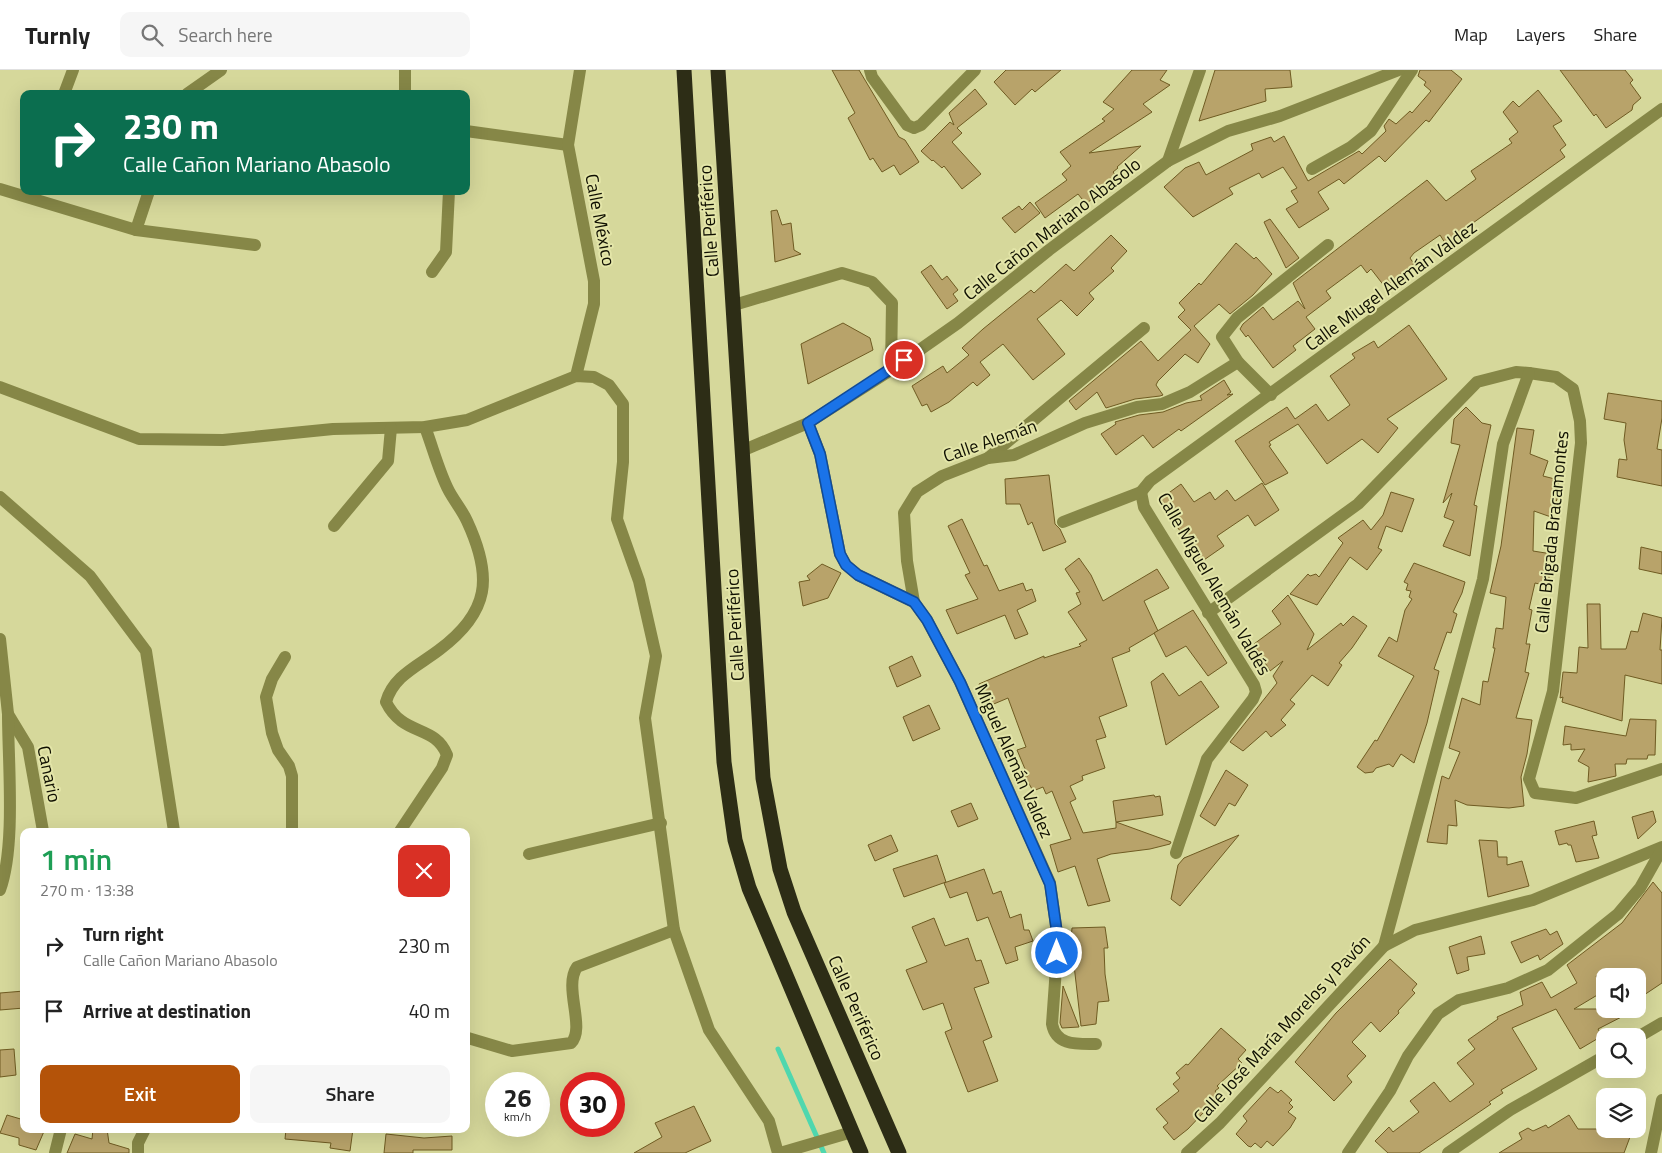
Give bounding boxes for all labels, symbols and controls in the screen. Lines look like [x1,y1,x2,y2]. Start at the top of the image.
search box [120,12,470,57]
text: Turnly [25,17,90,53]
text: Search here [178,20,273,49]
icon: search [138,21,166,49]
text: Map [1454,21,1488,48]
text: Layers [1516,21,1565,48]
text: Share [1593,21,1637,48]
text: 230 m [123,99,219,153]
icon: right [40,110,105,175]
text: Calle Cañon Mariano Abasolo [123,147,391,181]
street label: Calle Cañon Mariano Abasolo [957,151,1146,307]
street label: Calle Periférico [691,164,726,278]
street label: Calle México [578,171,623,268]
street label: Calle Miugel Alemán Valdez [1299,214,1482,357]
pin [883,339,925,381]
icon: arrive [890,346,918,374]
street label: Calle Alemán [939,412,1041,469]
street label: Calle Brigada Bracamontes [1527,429,1576,634]
street label: Calle Miguel Alemán Valdés [1151,487,1278,680]
street label: Calle Periférico [718,568,751,682]
street label: Miguel Alemán Valdez [968,679,1061,842]
street label: Canario [30,743,69,805]
text: 1 min [40,836,112,882]
button: close [398,845,450,897]
text: 270 m · 13:38 [40,878,134,902]
text: Turn right [83,919,164,948]
position arrow [1030,926,1082,978]
street label: Calle José María Morelos y Pavón [1187,928,1376,1129]
text: 230 m [398,931,450,960]
icon: right [40,932,68,960]
text: Calle Cañon Mariano Abasolo [83,948,278,972]
street label: Calle Periférico [821,951,892,1065]
map controls [1596,968,1646,1138]
button: sound [1596,968,1646,1018]
text: Arrive at destination [83,996,251,1025]
text: 40 m [409,996,450,1025]
icon: arrive [40,997,68,1025]
button: search [1596,1028,1646,1078]
button: Exit [40,1065,240,1123]
button: Share [250,1065,450,1123]
speed limit sign: 30 [560,1072,625,1137]
text: 26 [503,1079,532,1117]
button: layers [1596,1088,1646,1138]
text: km/h [504,1107,531,1126]

